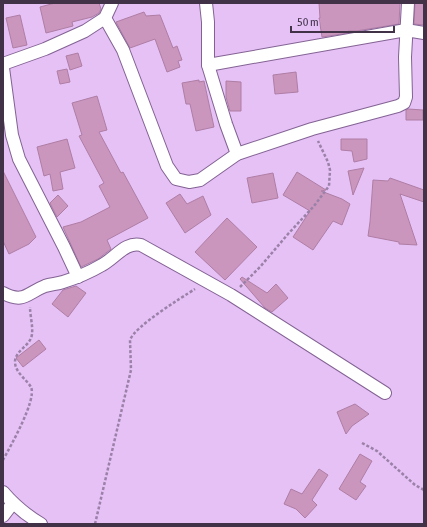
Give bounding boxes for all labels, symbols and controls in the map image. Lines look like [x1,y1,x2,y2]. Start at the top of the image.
scale bar [291,8,394,34]
text: 50 m [297,15,319,29]

